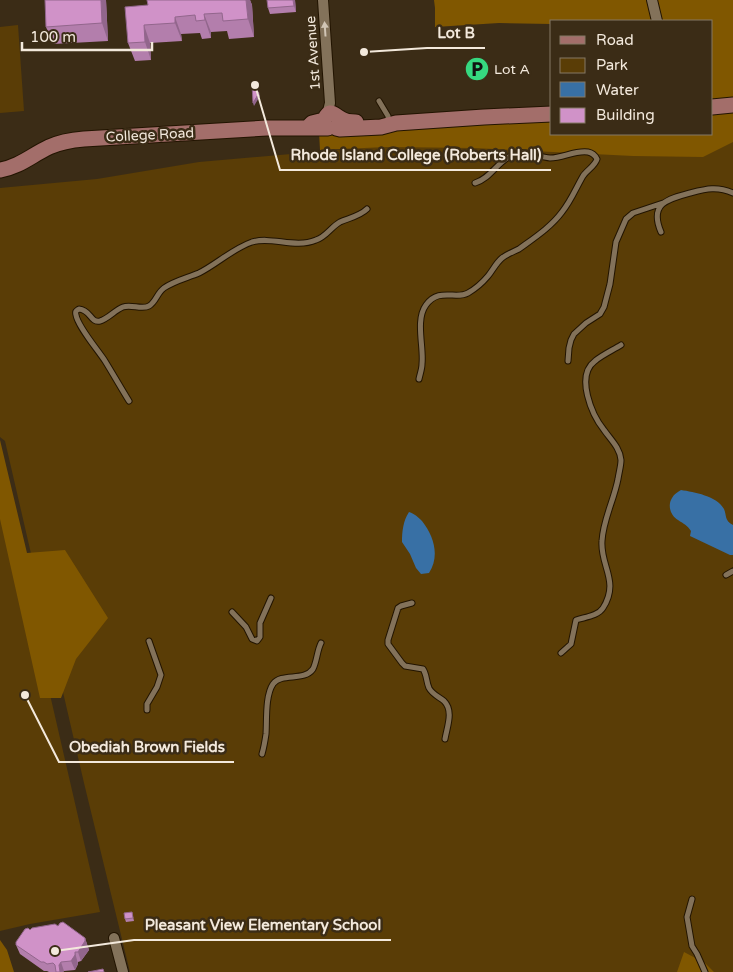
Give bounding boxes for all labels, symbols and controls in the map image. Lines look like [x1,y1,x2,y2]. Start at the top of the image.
street label: 1st Avenue [302,15,324,91]
callout: Lot B [427,18,485,48]
scale bar [22,20,152,52]
legend [550,20,713,135]
one-way arrow [321,21,329,37]
text: Lot B [437,24,475,42]
text: 100 m [30,28,76,46]
text: Road [596,31,634,49]
parking icon: Lot A [464,56,490,82]
text: Park [596,56,628,74]
place label: Lot A [494,61,530,78]
text: Water [596,81,639,99]
text: Building [596,106,655,124]
street label: College Road [105,124,195,146]
callout: Rhode Island College (Roberts Hall) [280,140,551,170]
text: Rhode Island College (Roberts Hall) [290,146,542,165]
callout: Obediah Brown Fields [59,732,234,762]
text: Obediah Brown Fields [69,738,225,756]
callout: Pleasant View Elementary School [134,910,391,940]
text: Pleasant View Elementary School [145,916,381,935]

